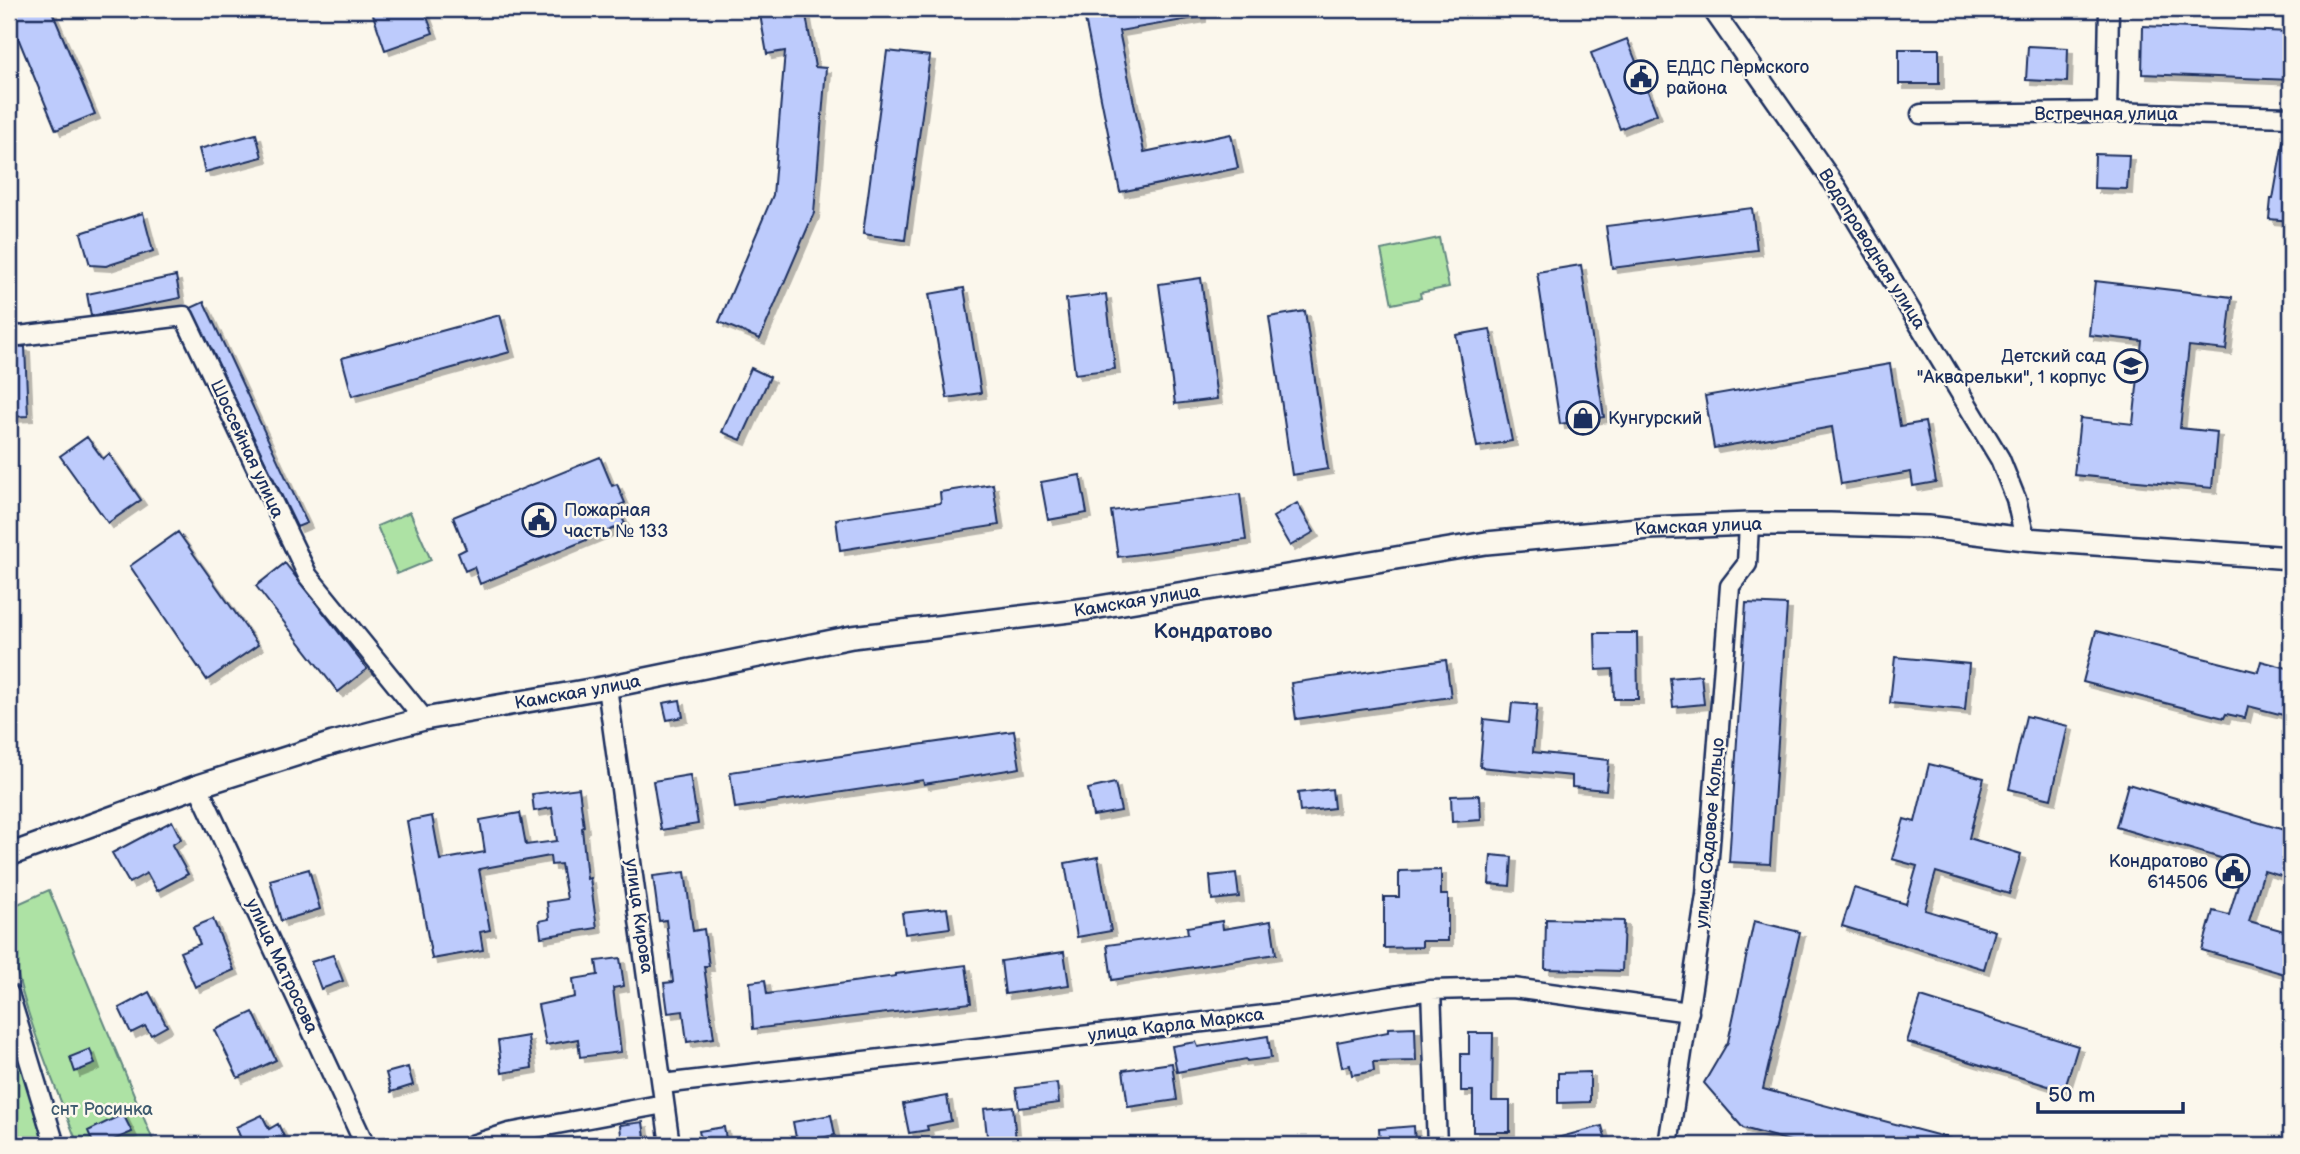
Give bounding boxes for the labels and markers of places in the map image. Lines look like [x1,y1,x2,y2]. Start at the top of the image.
place label: ЕДДС Пермского района [1666,57,1809,99]
public building icon: ЕДДС Пермского района [1622,58,1660,96]
place label: Детский сад "Акварельки", 1 корпус [1917,346,2106,388]
school or university icon: Детский сад "Акварельки", 1 корпус [2112,347,2150,385]
shop icon: Кунгурский [1564,399,1602,437]
place label: Кунгурский [1608,408,1702,429]
place label: Пожарная часть № 133 [564,500,668,542]
public building icon: Пожарная часть № 133 [520,501,558,539]
place label: Кондратово 614506 [2109,851,2208,893]
public building icon: Кондратово 614506 [2214,852,2252,890]

